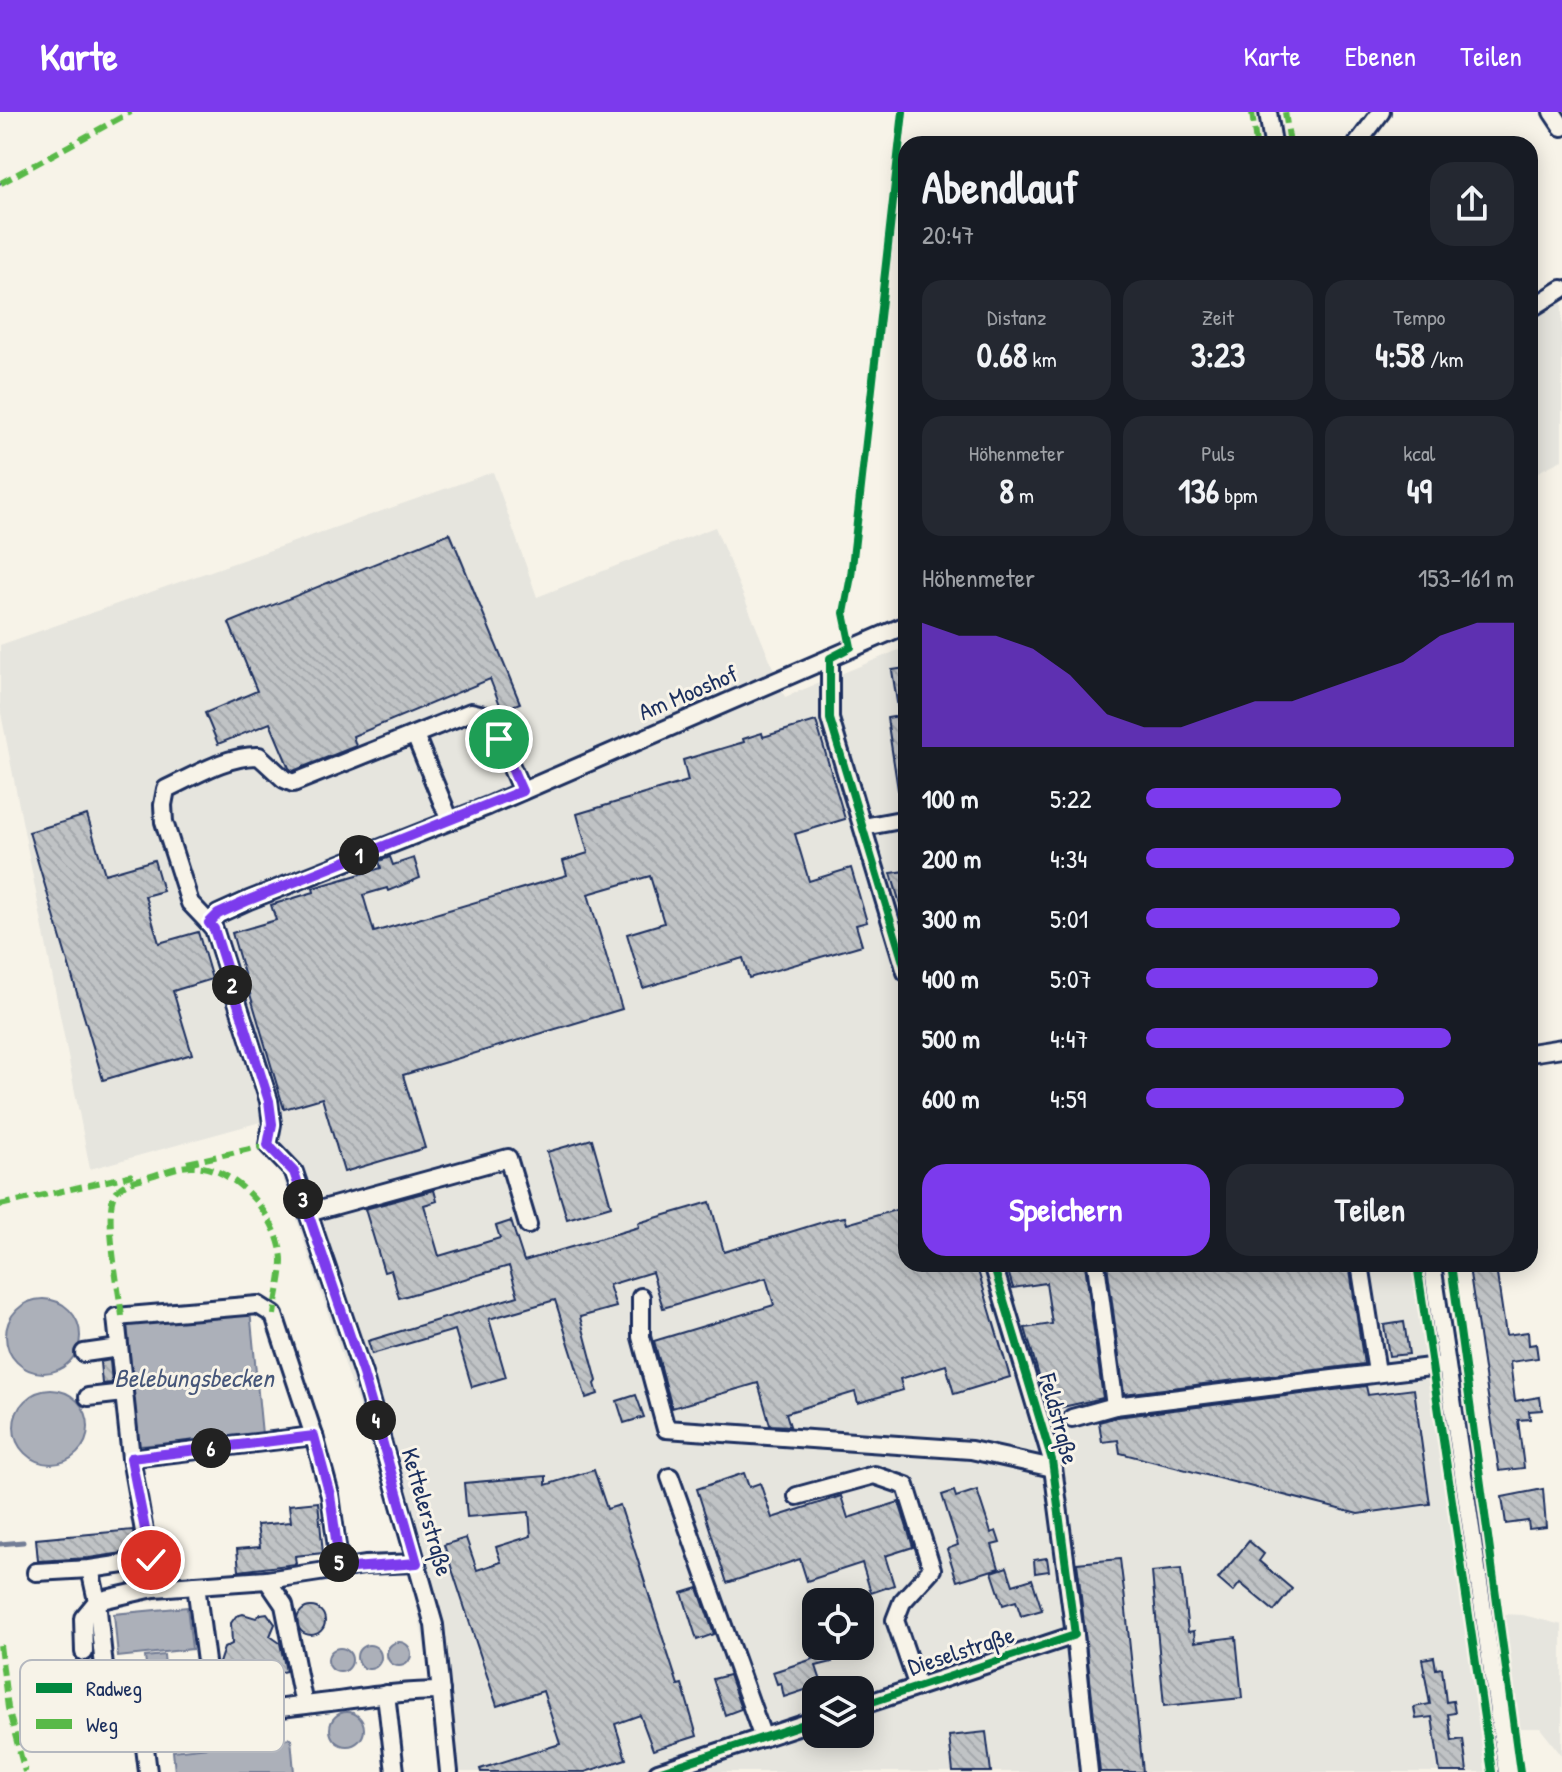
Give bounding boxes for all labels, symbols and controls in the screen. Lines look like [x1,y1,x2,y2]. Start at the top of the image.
text: Karte [40,30,118,82]
text: Karte [1244,37,1301,75]
text: Ebenen [1345,37,1416,75]
text: Teilen [1460,37,1522,75]
text: Abendlauf [922,157,1079,217]
button: share [1430,162,1514,246]
text: 20:47 [922,217,974,252]
text: Distanz [987,302,1046,332]
text: Zeit [1202,302,1234,332]
text: Tempo [1393,302,1445,332]
text: 0.68 [977,332,1027,378]
text: 3:23 [1191,332,1245,378]
text: 4:58 [1375,332,1425,378]
text: km [1027,344,1057,374]
text: /km [1425,344,1463,374]
text: Höhenmeter [969,438,1064,468]
text: Puls [1201,438,1235,468]
text: kcal [1403,438,1435,468]
text: 8 [999,468,1014,514]
text: 136 [1178,468,1219,514]
text: 49 [1407,468,1432,514]
text: m [1014,480,1034,510]
text: bpm [1219,480,1258,510]
text: Höhenmeter [922,560,1035,595]
text: 153–161 m [1418,560,1514,595]
street label: Am Mooshof [633,657,742,727]
pin [465,705,533,773]
icon: arrive [477,717,521,761]
text: 100 m [922,781,978,816]
text: 5:22 [1050,781,1091,816]
pin: 1 [339,835,379,875]
text: 1 [355,840,363,870]
text: 200 m [922,841,981,876]
text: 4:34 [1050,841,1087,876]
text: 300 m [922,901,981,936]
text: 5:01 [1050,901,1088,936]
text: 400 m [922,961,979,996]
text: 5:07 [1050,961,1092,996]
pin: 2 [212,965,252,1005]
text: 2 [227,970,237,1000]
text: 500 m [922,1021,980,1056]
text: 4:47 [1050,1021,1088,1056]
text: 600 m [922,1081,979,1116]
text: 4:59 [1050,1081,1086,1116]
button: Speichern [922,1164,1210,1256]
button: Teilen [1226,1164,1514,1256]
pin: 3 [283,1179,323,1219]
text: 3 [298,1184,308,1214]
water label: Belebungsbecken [114,1360,276,1396]
street label: Feldstraße [1032,1369,1088,1468]
pin: 4 [356,1400,396,1440]
text: 4 [372,1405,380,1435]
pin: 6 [191,1428,231,1468]
text: 6 [207,1433,215,1463]
street label: Kettelerstraße [394,1444,462,1580]
pin [117,1526,185,1594]
icon: check [129,1538,173,1582]
pin: 5 [319,1542,359,1582]
text: 5 [334,1547,344,1577]
map controls [802,1588,874,1748]
button: locate [802,1588,874,1660]
street label: Dieselstraße [903,1618,1018,1682]
legend [20,1660,284,1752]
text: Radweg [86,1673,142,1703]
button: layers [802,1676,874,1748]
text: Weg [86,1709,118,1739]

